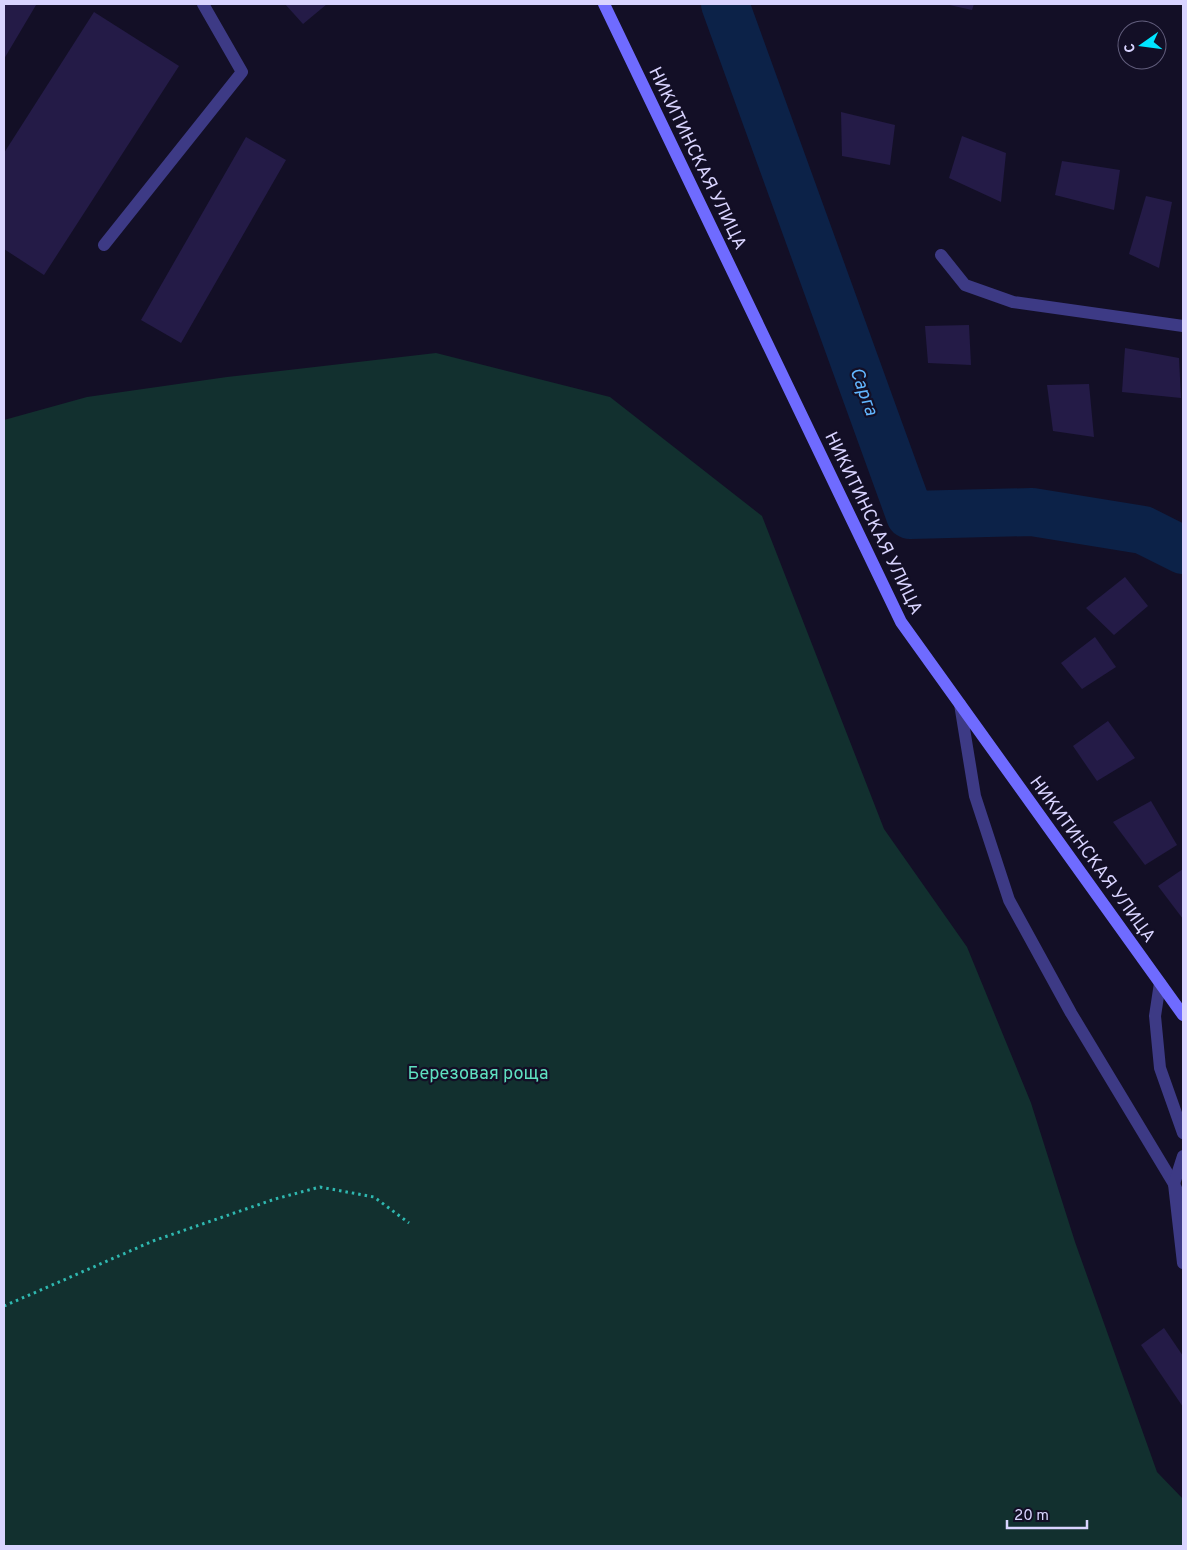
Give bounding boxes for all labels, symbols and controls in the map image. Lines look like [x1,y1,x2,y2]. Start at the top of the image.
north arrow [1117,20,1167,70]
text: С [1121,41,1140,54]
street label: НИКИТИНСКАЯ УЛИЦА [642,64,751,254]
water label: Сарга [843,364,883,419]
street label: НИКИТИНСКАЯ УЛИЦА [818,429,927,619]
street label: НИКИТИНСКАЯ УЛИЦА [1024,772,1160,948]
park label: Березовая роща [408,1063,548,1086]
scale bar [1007,1498,1087,1530]
text: 20 m [1014,1507,1049,1526]

